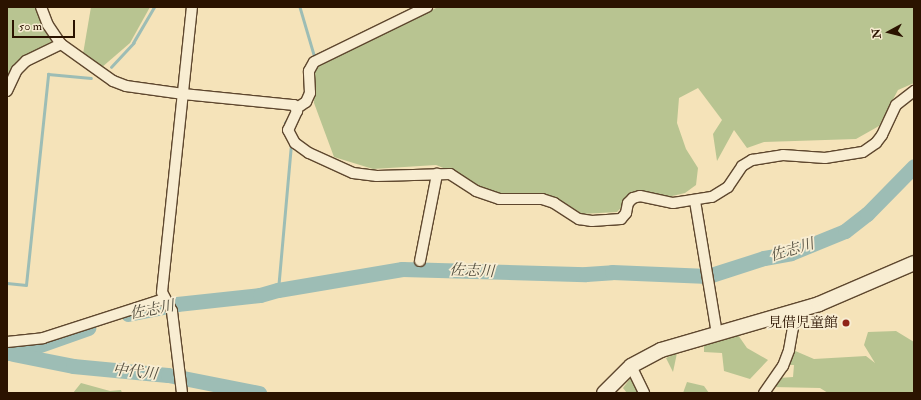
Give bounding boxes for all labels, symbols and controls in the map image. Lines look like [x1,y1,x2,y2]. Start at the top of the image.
scale bar [14,12,77,38]
north arrow [869,12,909,52]
text: 50 m [19,19,42,34]
text: N [870,28,884,39]
water label: 佐志川 [768,235,816,265]
water label: 佐志川 [449,261,495,281]
water label: 佐志川 [128,297,176,323]
place label: 見借児童館 [768,315,838,331]
marker: 見借児童館 [841,318,851,328]
water label: 中代川 [112,361,158,383]

